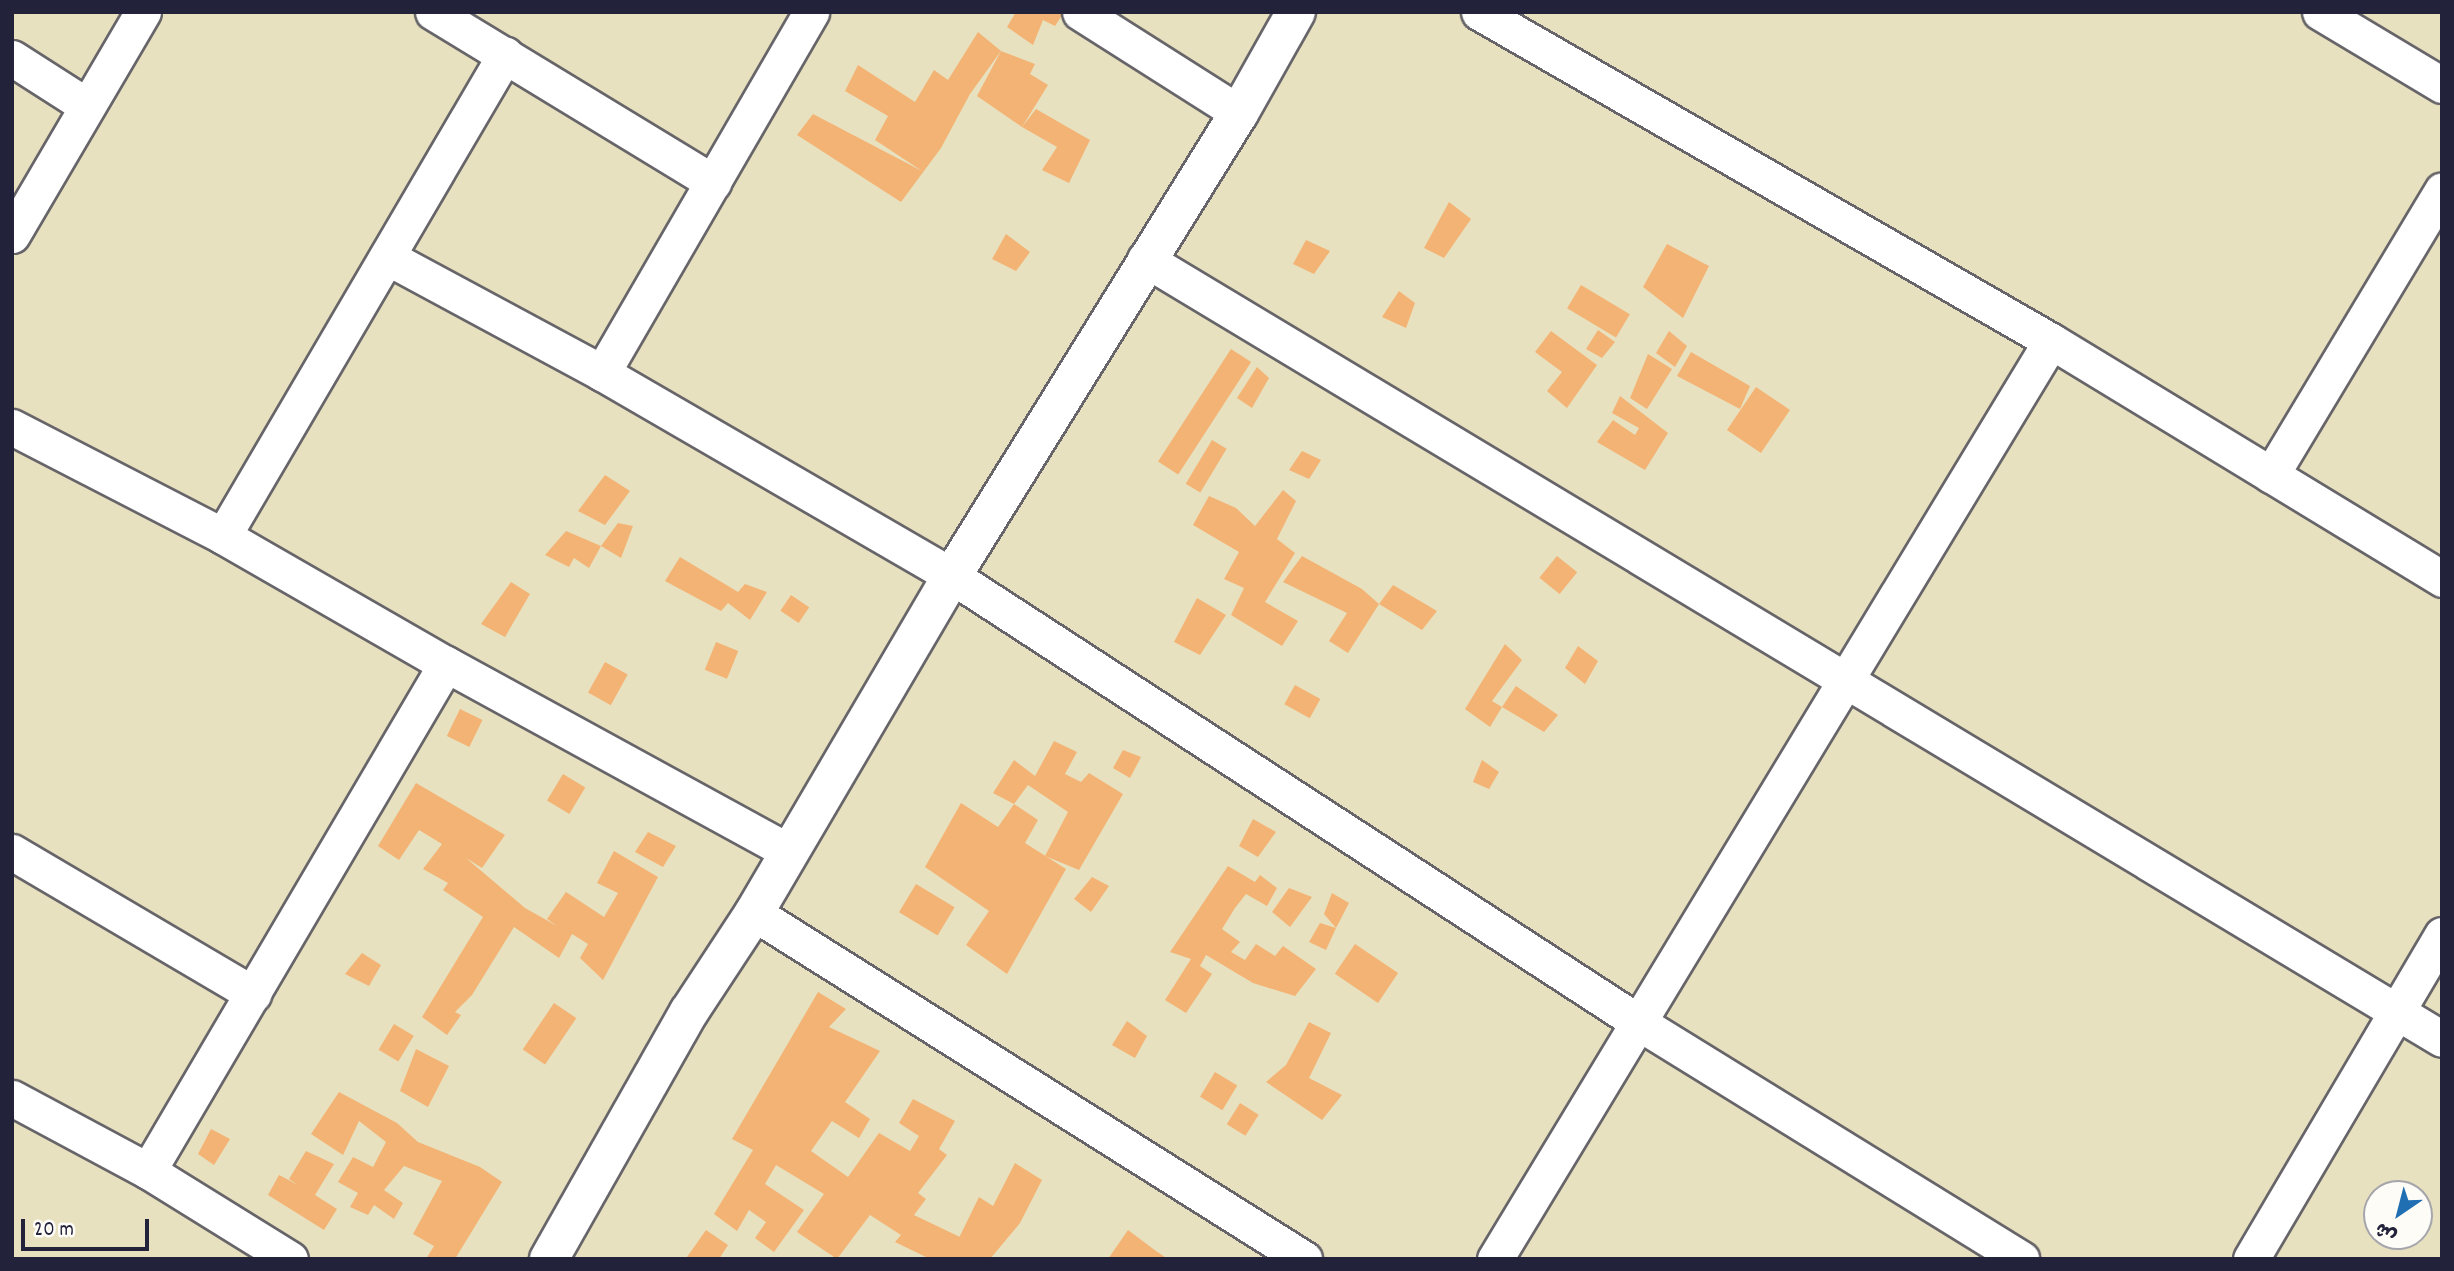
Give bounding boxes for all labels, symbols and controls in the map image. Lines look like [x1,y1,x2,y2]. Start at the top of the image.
north arrow [2363,1180,2433,1250]
scale bar [24,1204,152,1248]
text: ش [2371,1214,2403,1248]
text: 20 m [34,1216,74,1246]

